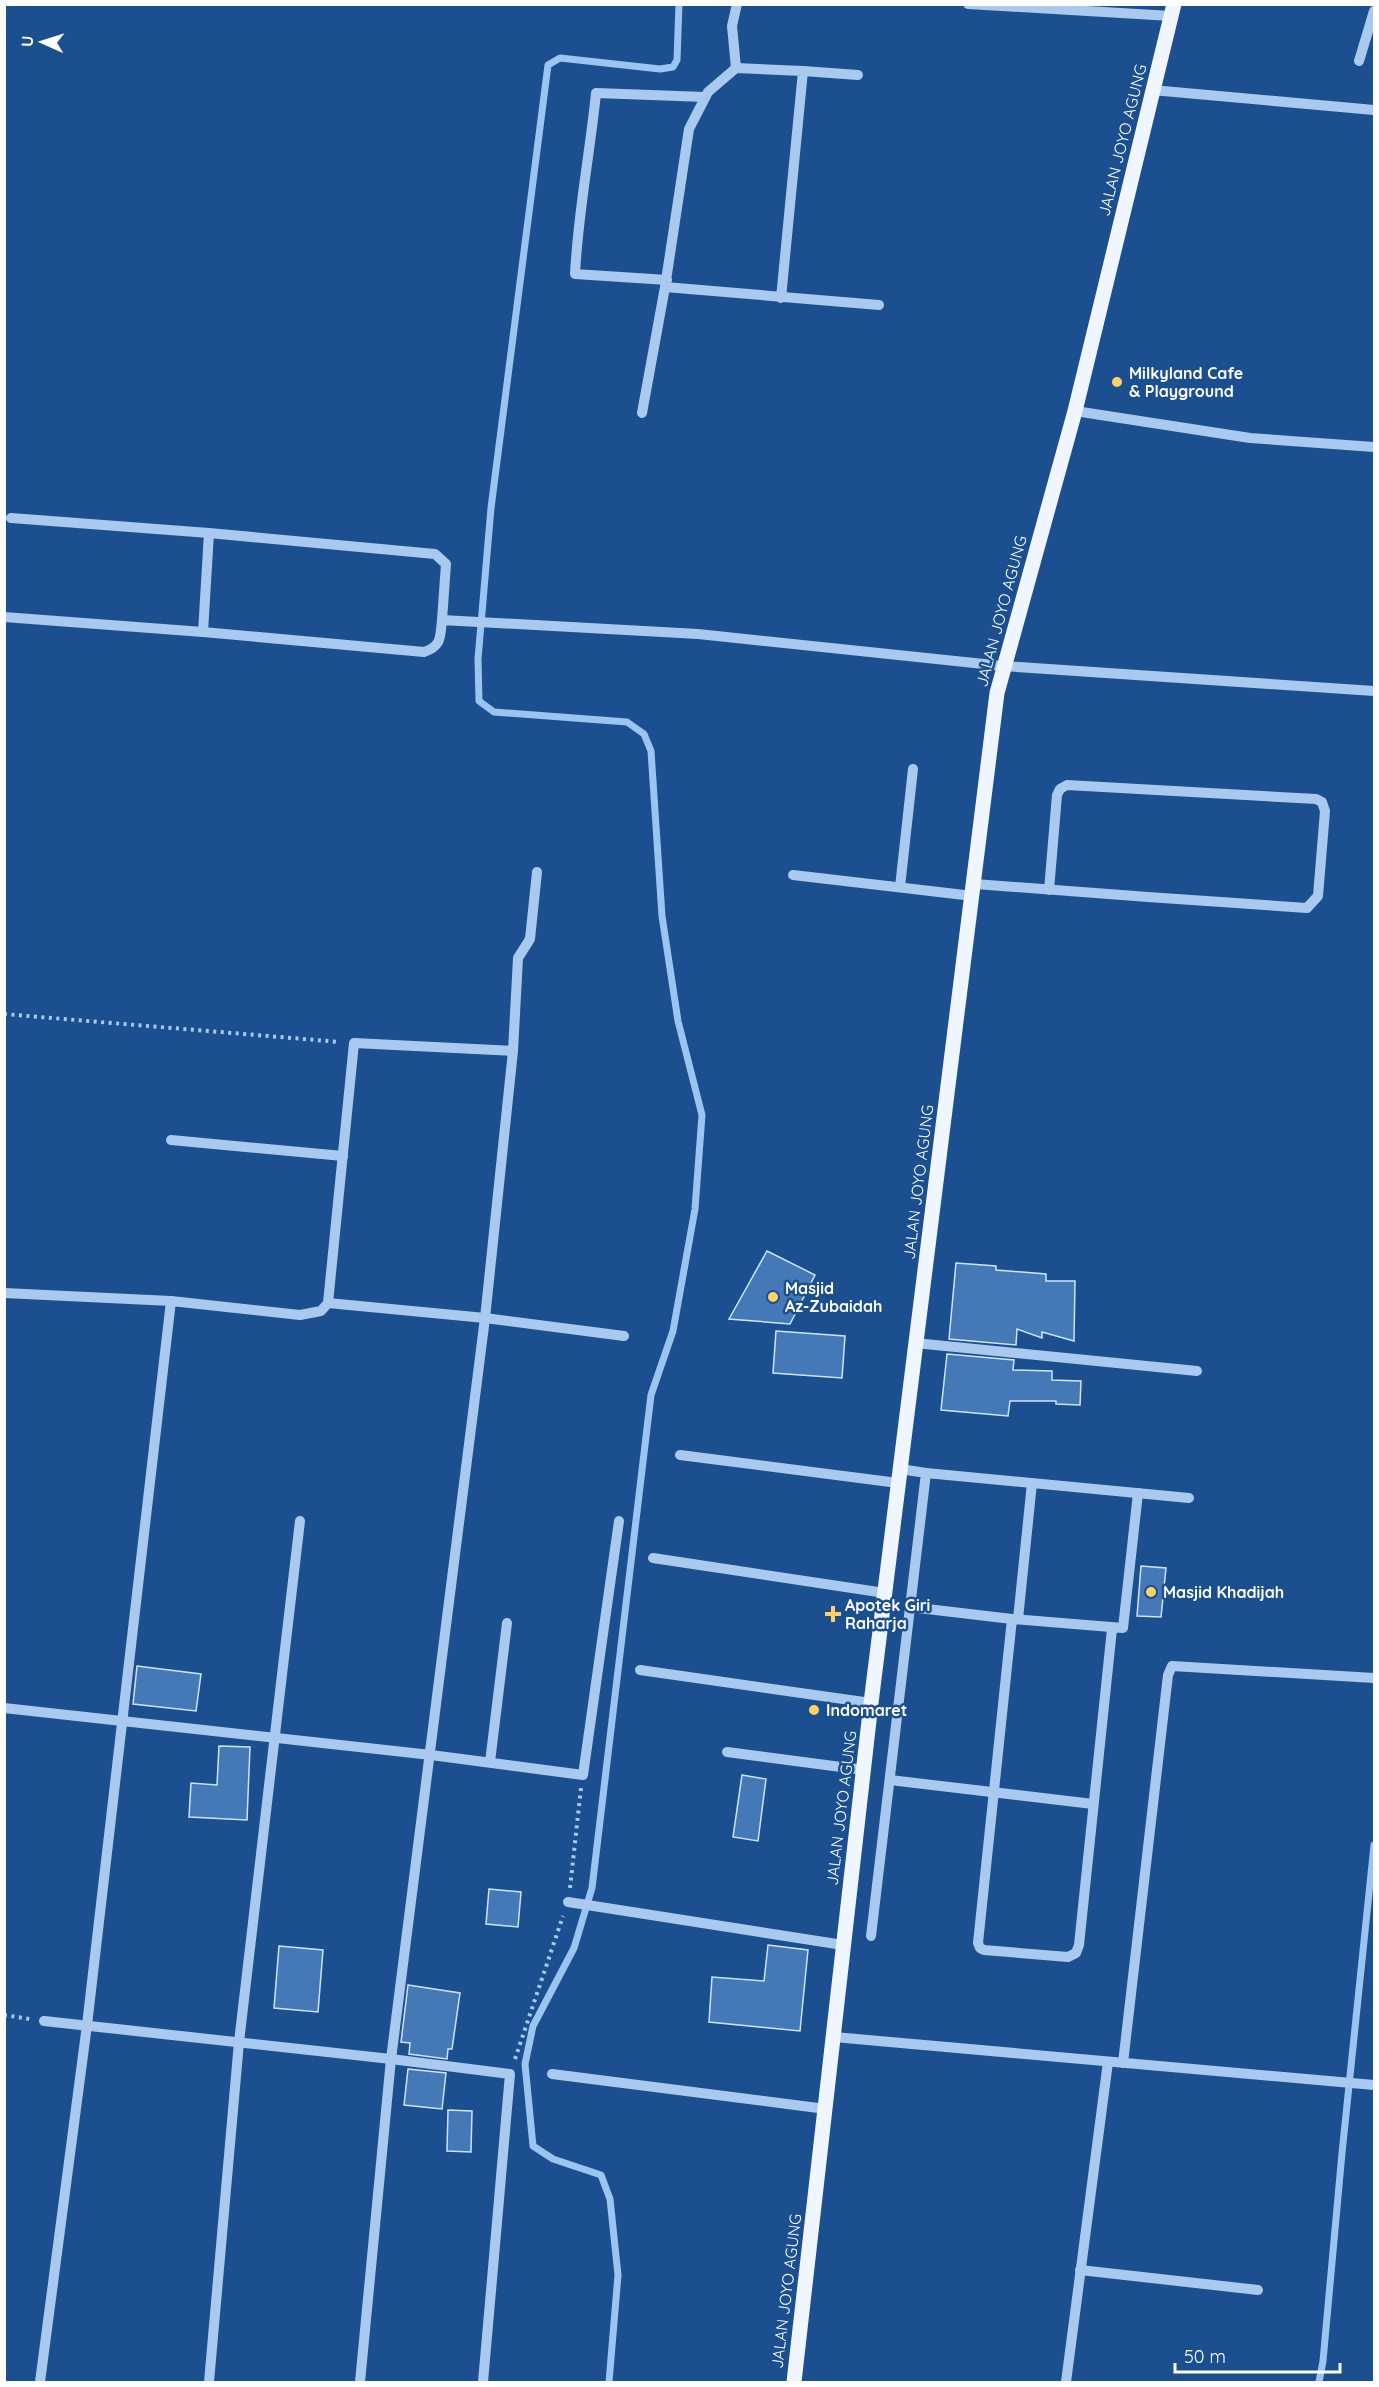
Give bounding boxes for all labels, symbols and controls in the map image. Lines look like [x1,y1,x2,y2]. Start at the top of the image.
north arrow [12,12,72,72]
text: U [17,35,37,47]
street label: JALAN JOYO AGUNG [1093,62,1151,218]
place label: Milkyland Cafe & Playground [1129,363,1243,401]
marker: Milkyland Cafe & Playground [1110,375,1124,389]
street label: JALAN JOYO AGUNG [971,533,1031,689]
street label: JALAN JOYO AGUNG [899,1103,937,1261]
place label: Masjid Az-Zubaidah [785,1278,882,1316]
marker: Masjid Az-Zubaidah [766,1290,780,1304]
place label: Masjid Khadijah [1163,1582,1284,1602]
marker: Masjid Khadijah [1144,1585,1158,1599]
place label: Apotek Giri Raharja [845,1595,930,1633]
marker: Apotek Giri Raharja [826,1607,840,1621]
place label: Indomaret [826,1700,907,1720]
marker: Indomaret [807,1703,821,1717]
street label: JALAN JOYO AGUNG [822,1729,860,1887]
street label: JALAN JOYO AGUNG [767,2212,805,2370]
scale bar [1175,2336,1340,2374]
text: 50 m [1184,2345,1226,2368]

